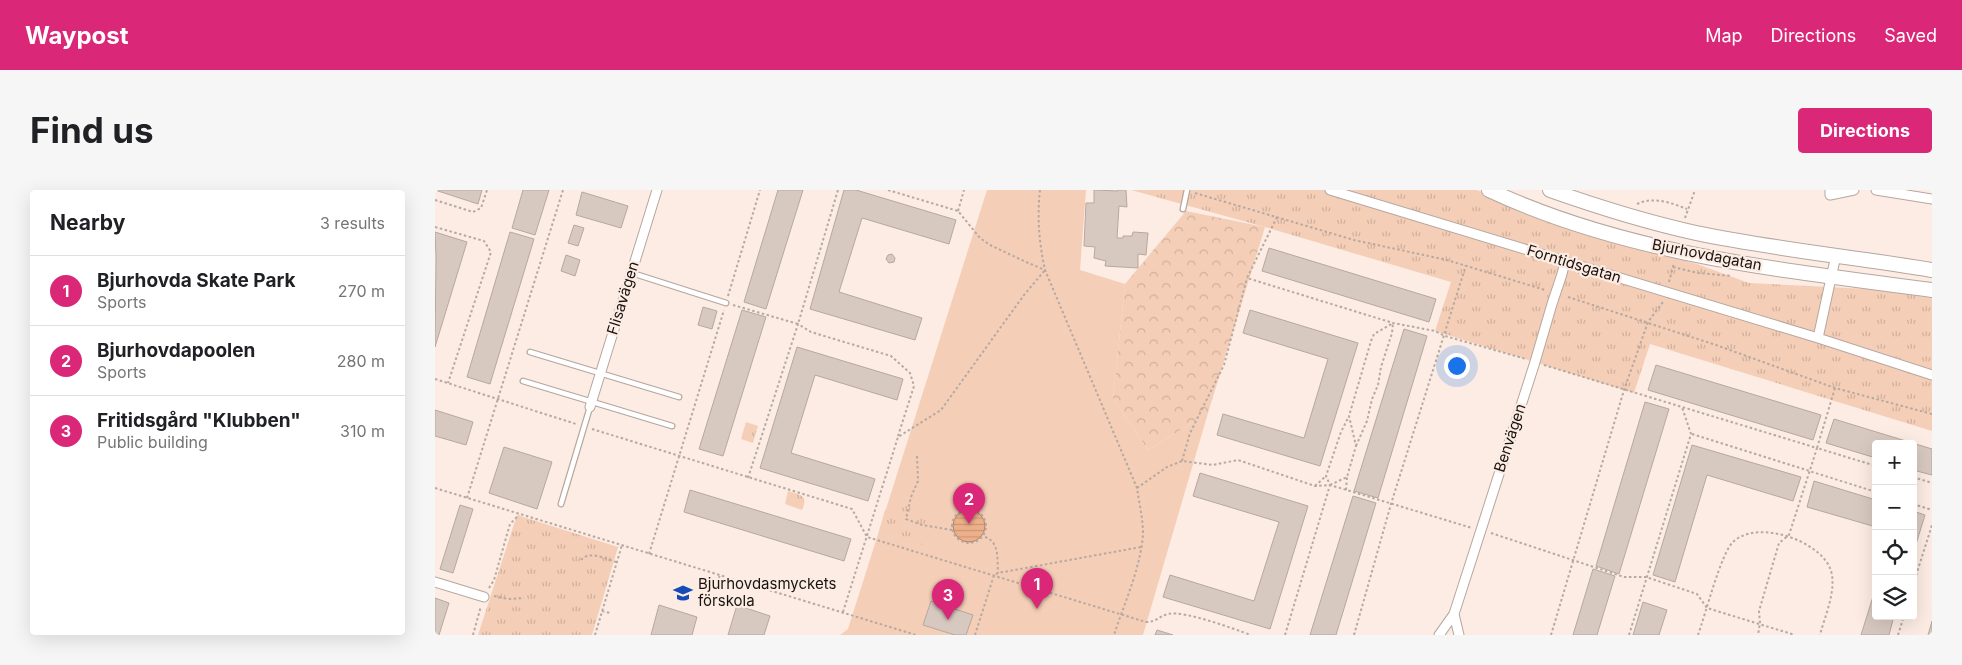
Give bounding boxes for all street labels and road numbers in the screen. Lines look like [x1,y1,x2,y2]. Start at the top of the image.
street label: Bjurhovdagatan [1651,235,1764,274]
street label: Forntidsgatan [1525,240,1624,287]
street label: Flisavägen [602,259,643,337]
street label: Benvägen [1490,401,1529,474]

